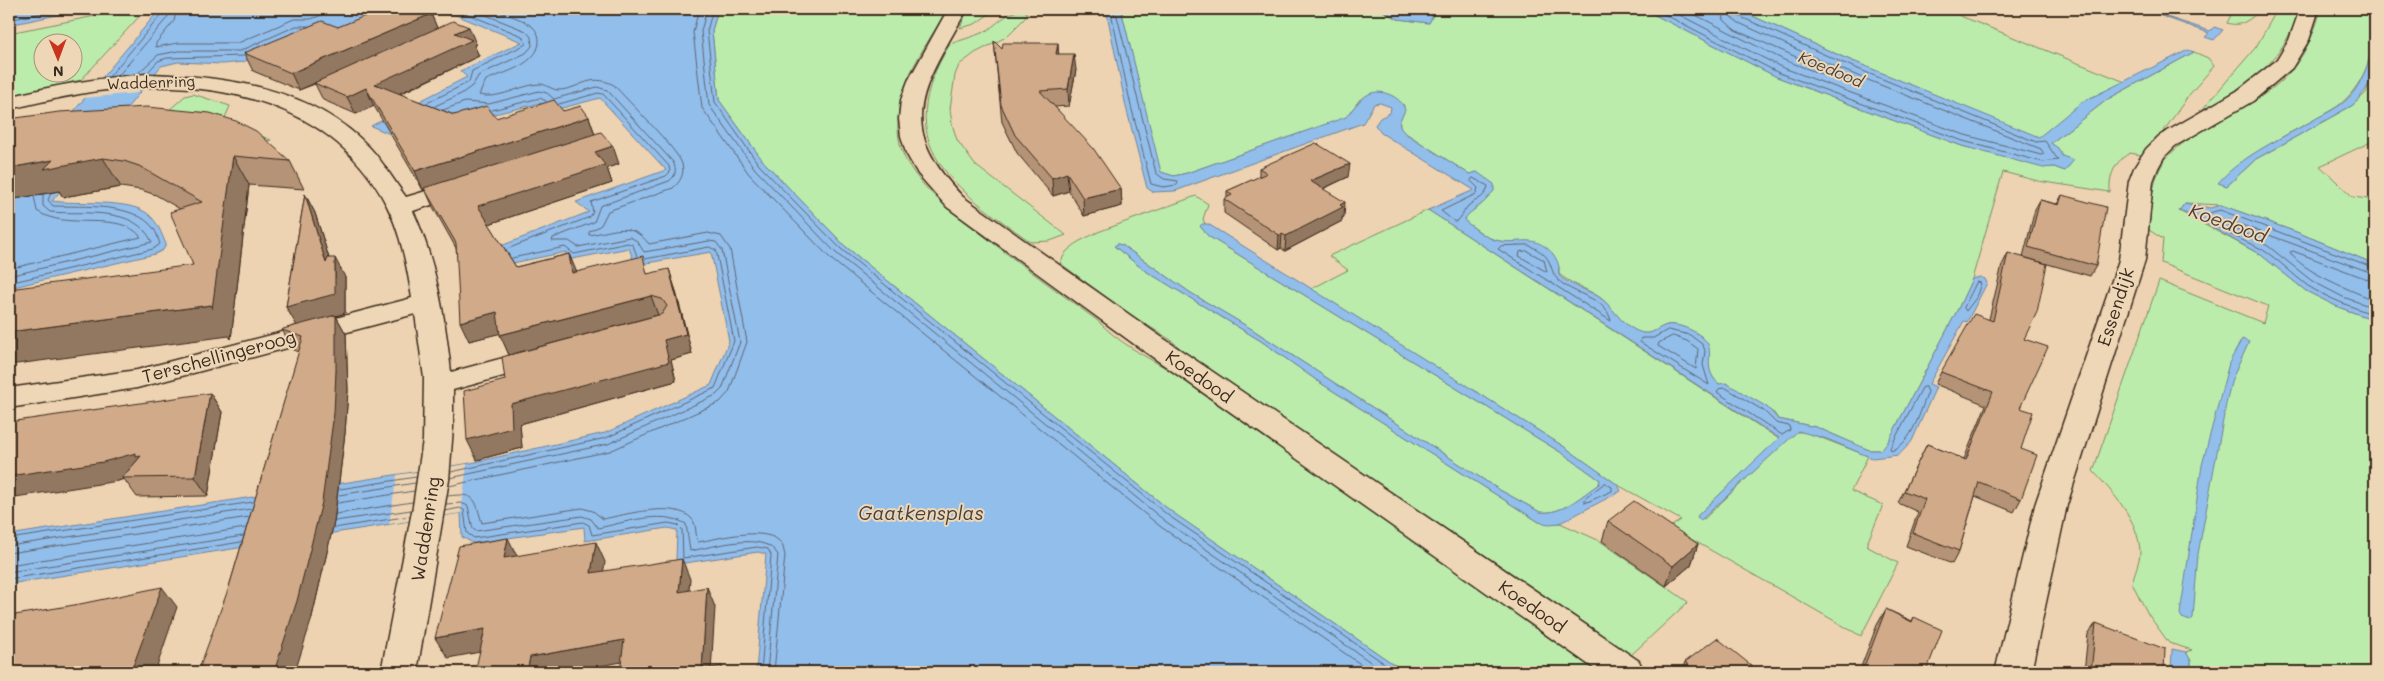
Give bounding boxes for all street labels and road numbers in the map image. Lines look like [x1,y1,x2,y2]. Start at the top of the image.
street label: Waddenring [107,70,196,94]
street label: Essendijk [2091,264,2139,349]
street label: Terschellingeroog [139,324,298,388]
street label: Koedood [1161,344,1238,408]
street label: Waddenring [405,475,445,583]
street label: Koedood [1494,574,1571,638]

